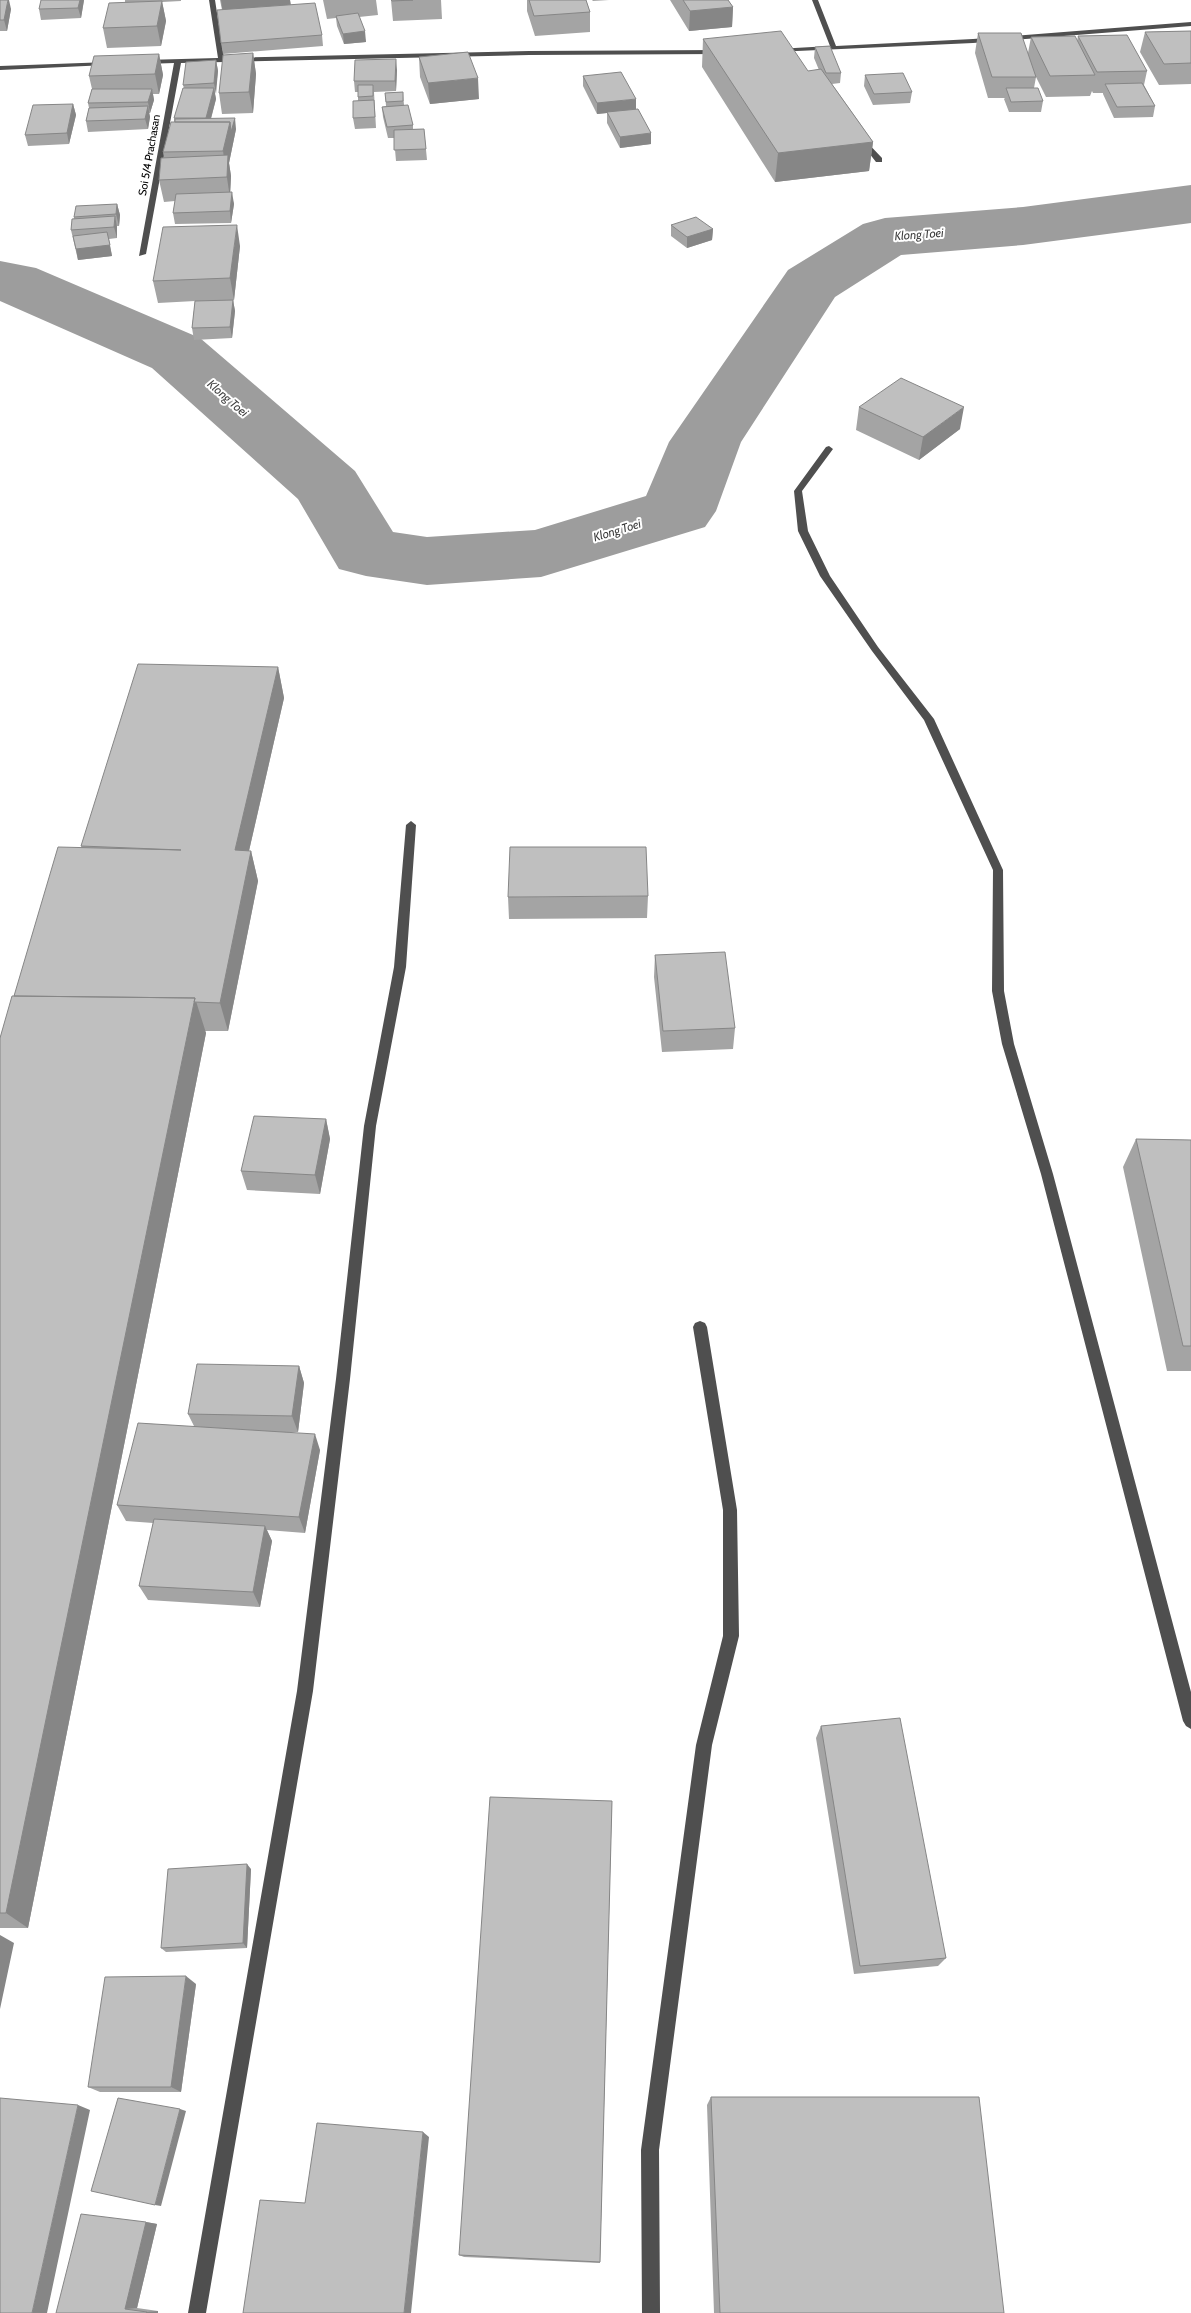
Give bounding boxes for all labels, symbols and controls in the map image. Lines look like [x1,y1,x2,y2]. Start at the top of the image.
street label: Soi 5/4 Prachasan [135,113,163,197]
water label: Klong Toei [894,225,944,243]
water label: Klong Toei [205,376,252,420]
water label: Klong Toei [591,516,643,544]

